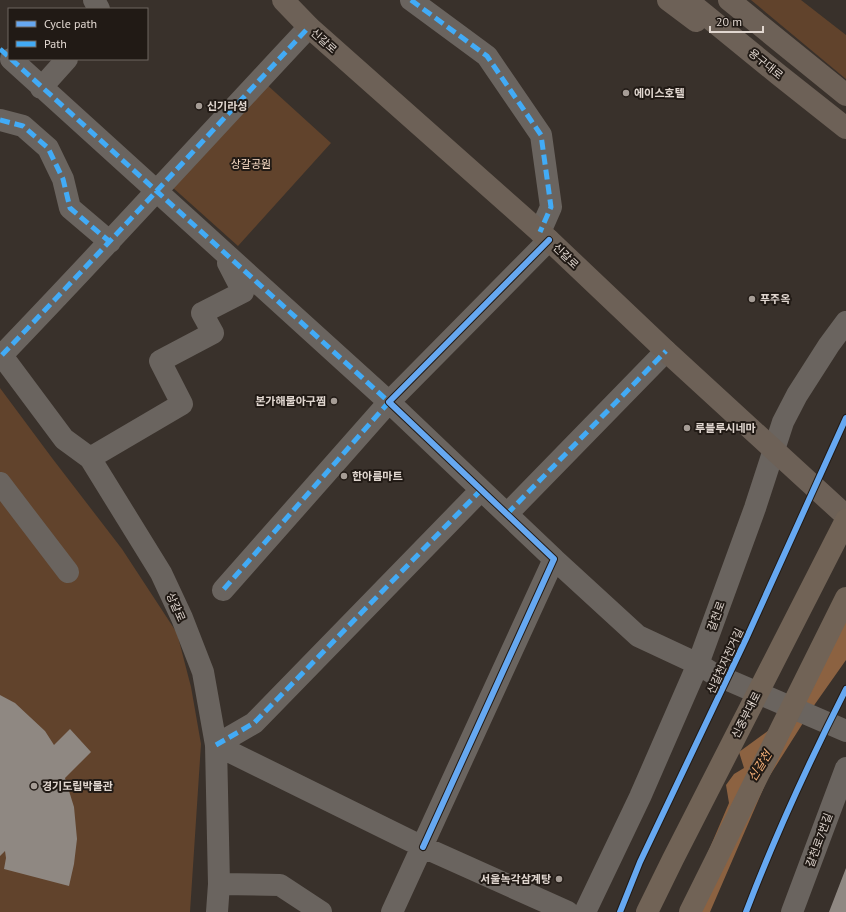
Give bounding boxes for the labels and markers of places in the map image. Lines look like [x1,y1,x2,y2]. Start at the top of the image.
place label: 에이스호텔 [634,86,685,100]
marker: 에이스호텔 [621,88,631,98]
place label: 신기라성 [207,99,247,113]
marker: 신기라성 [194,101,204,111]
place label: 푸주옥 [760,292,790,306]
marker: 푸주옥 [747,294,757,304]
place label: 본가해물아구찜 [255,394,326,408]
marker: 본가해물아구찜 [329,396,339,406]
place label: 루블루시네마 [695,421,756,435]
marker: 루블루시네마 [682,423,692,433]
place label: 한아름마트 [352,469,403,483]
marker: 한아름마트 [339,471,349,481]
place label: 경기도립박물관 [42,779,113,793]
marker: 경기도립박물관 [29,781,39,791]
place label: 서울녹각삼계탕 [480,872,551,886]
marker: 서울녹각삼계탕 [554,874,564,884]

